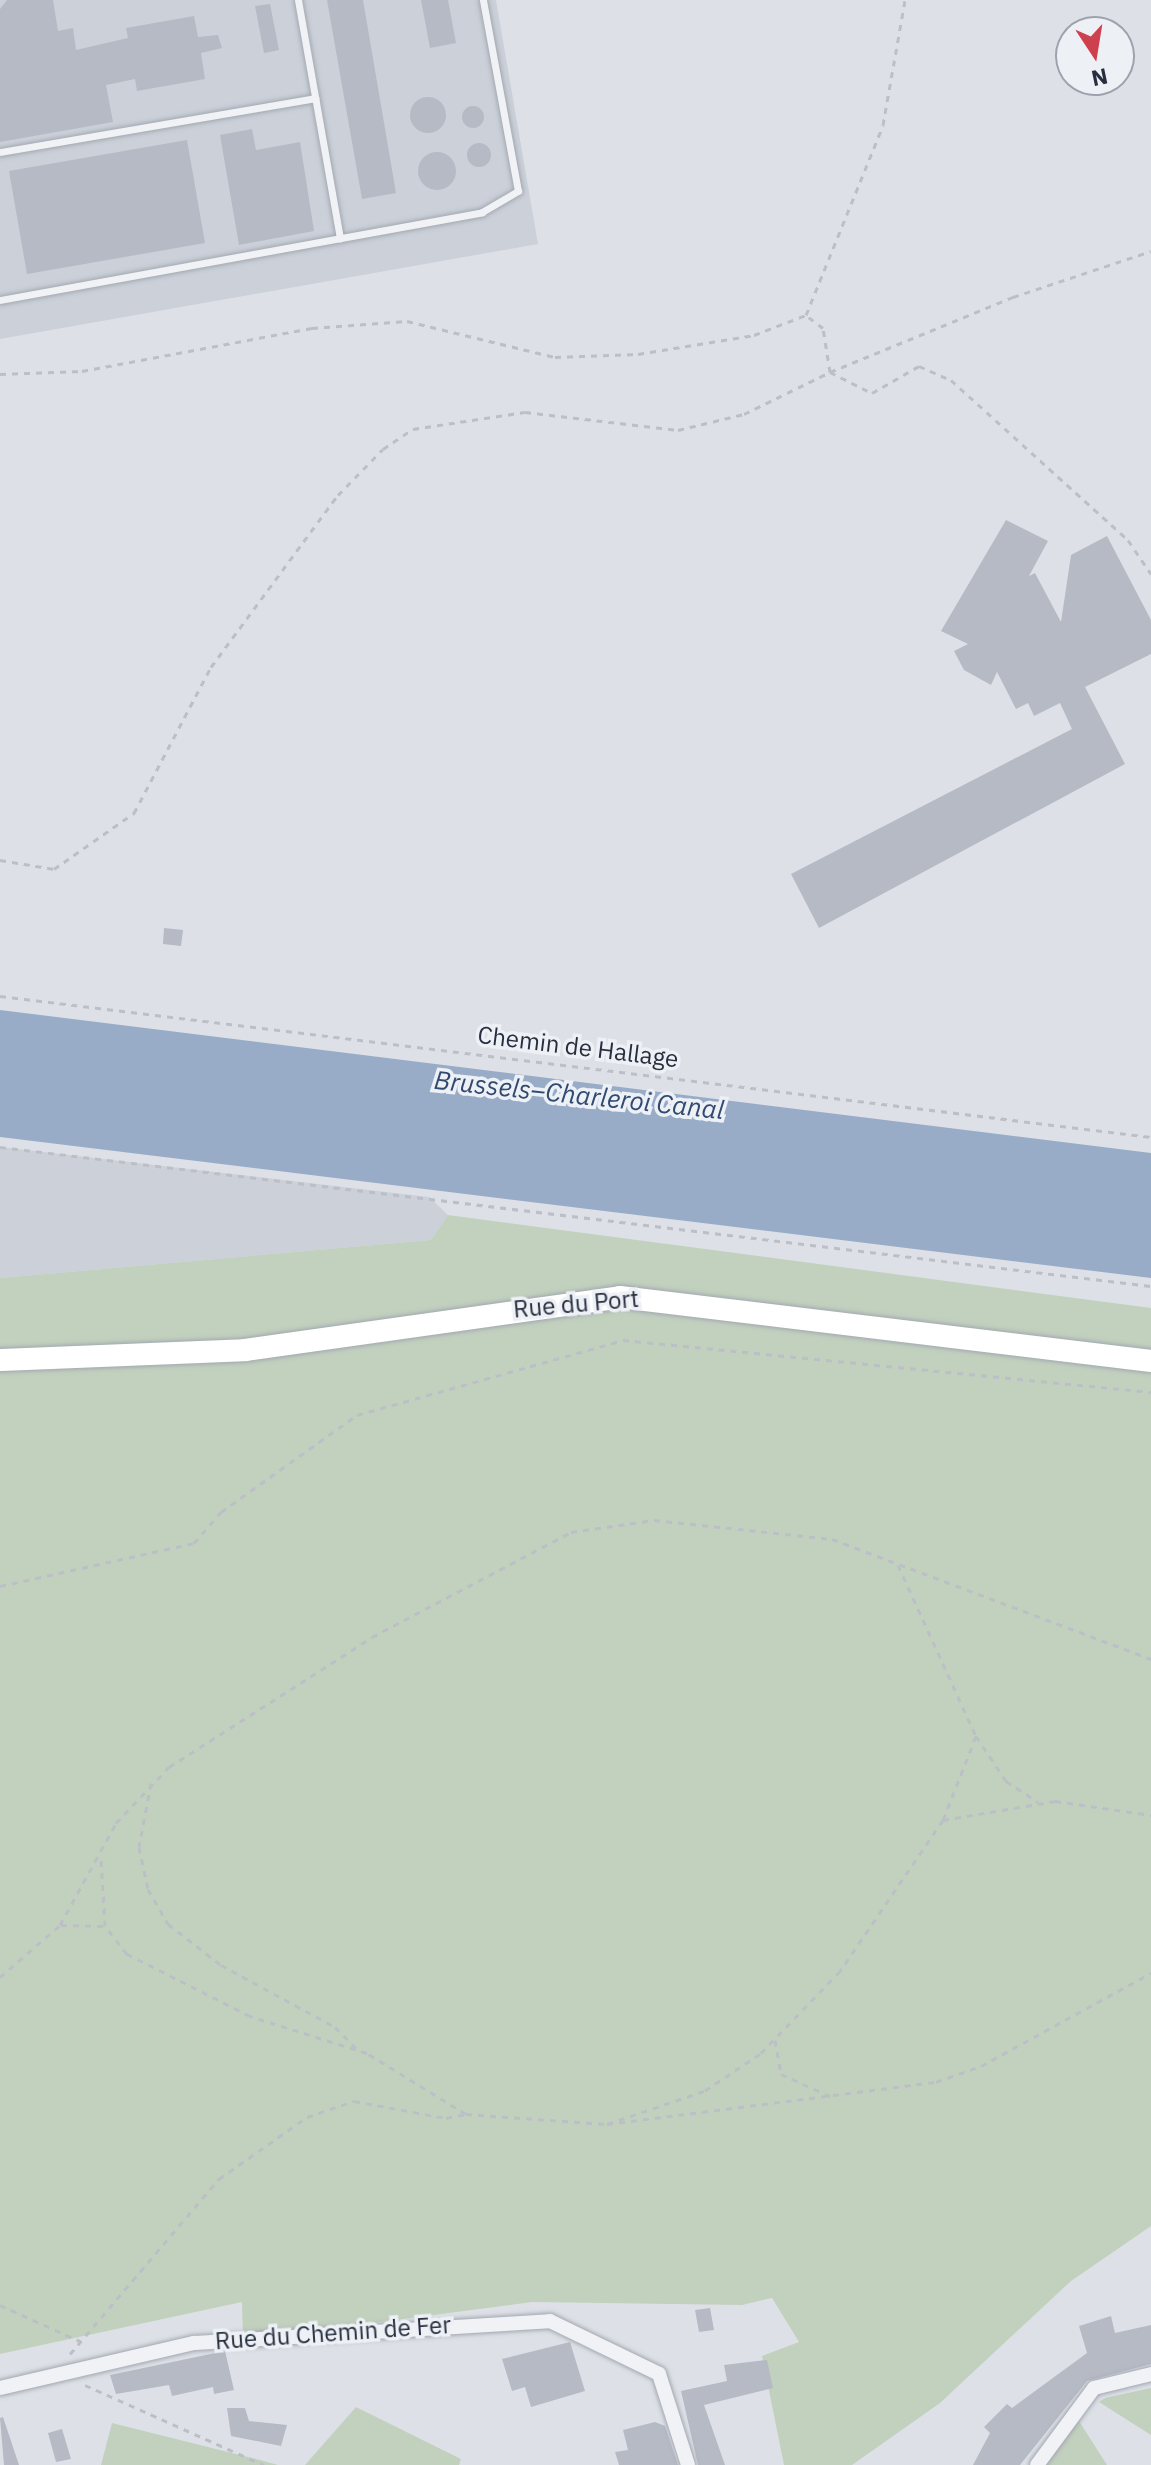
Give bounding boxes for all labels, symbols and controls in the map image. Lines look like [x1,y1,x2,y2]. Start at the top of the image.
north arrow [1055,16,1135,96]
text: N [1089,62,1110,94]
street label: Chemin de Hallage [476,1020,680,1074]
water label: Brussels–Charleroi Canal [433,1064,725,1126]
street label: Rue du Port [512,1284,640,1324]
street label: Rue du Chemin de Fer [214,2310,452,2356]

